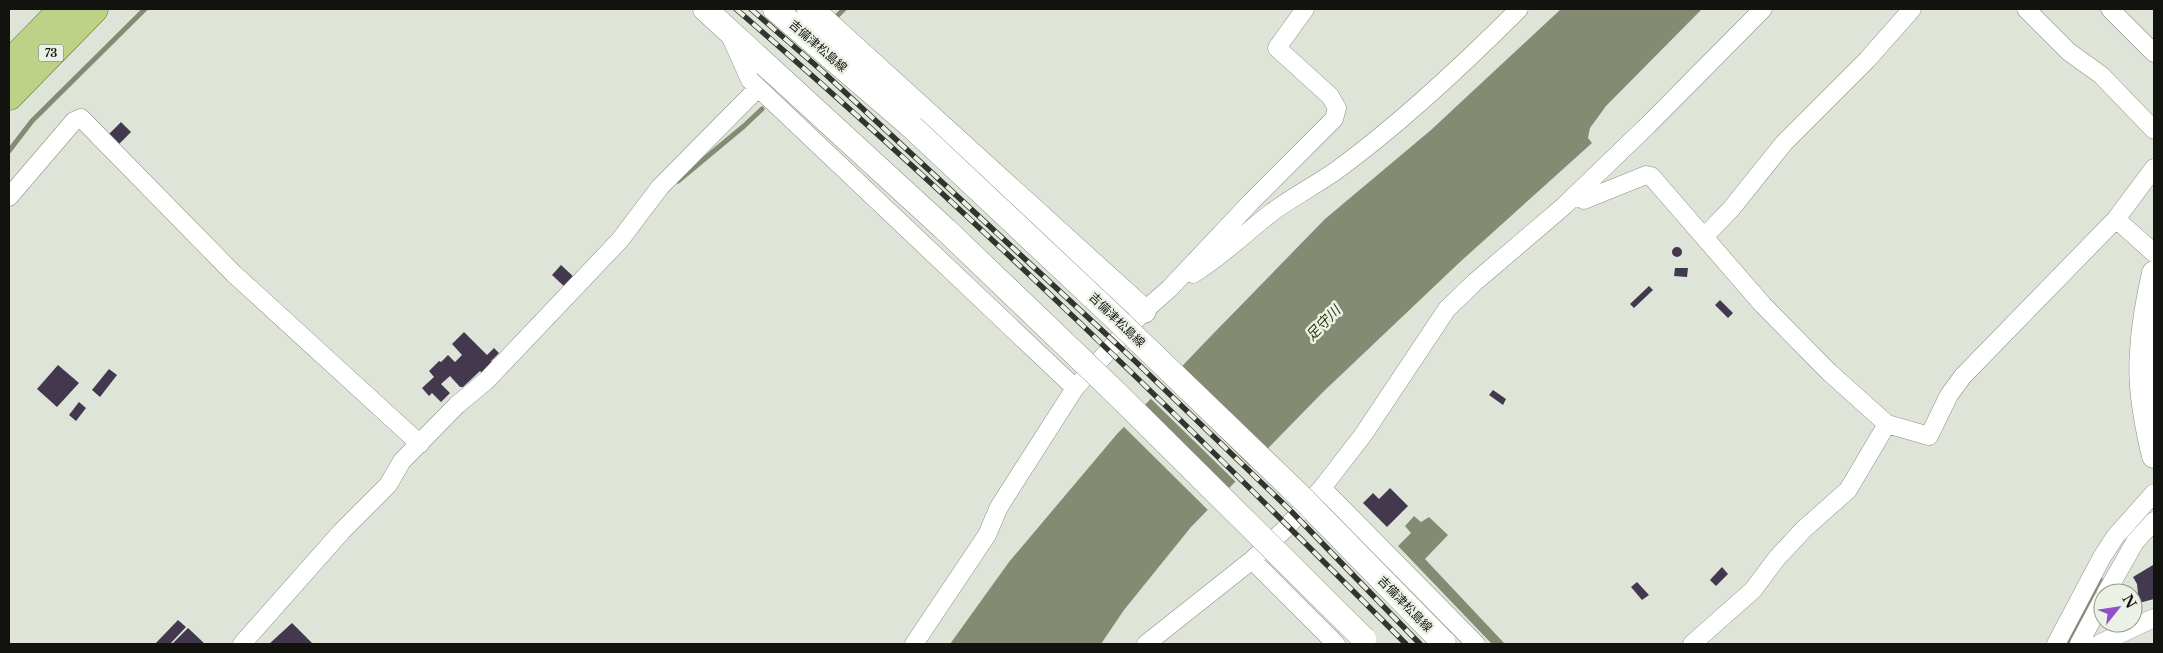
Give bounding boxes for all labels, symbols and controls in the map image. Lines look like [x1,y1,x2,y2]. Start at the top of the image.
street label: 吉備津松島線 [786,16,850,75]
road number: 73 [38,44,64,62]
street label: 吉備津松島線 [1086,289,1148,350]
water label: 足守川 [1302,300,1345,344]
street label: 吉備津松島線 [1375,573,1436,635]
north arrow [2093,583,2143,633]
text: N [2118,591,2140,612]

